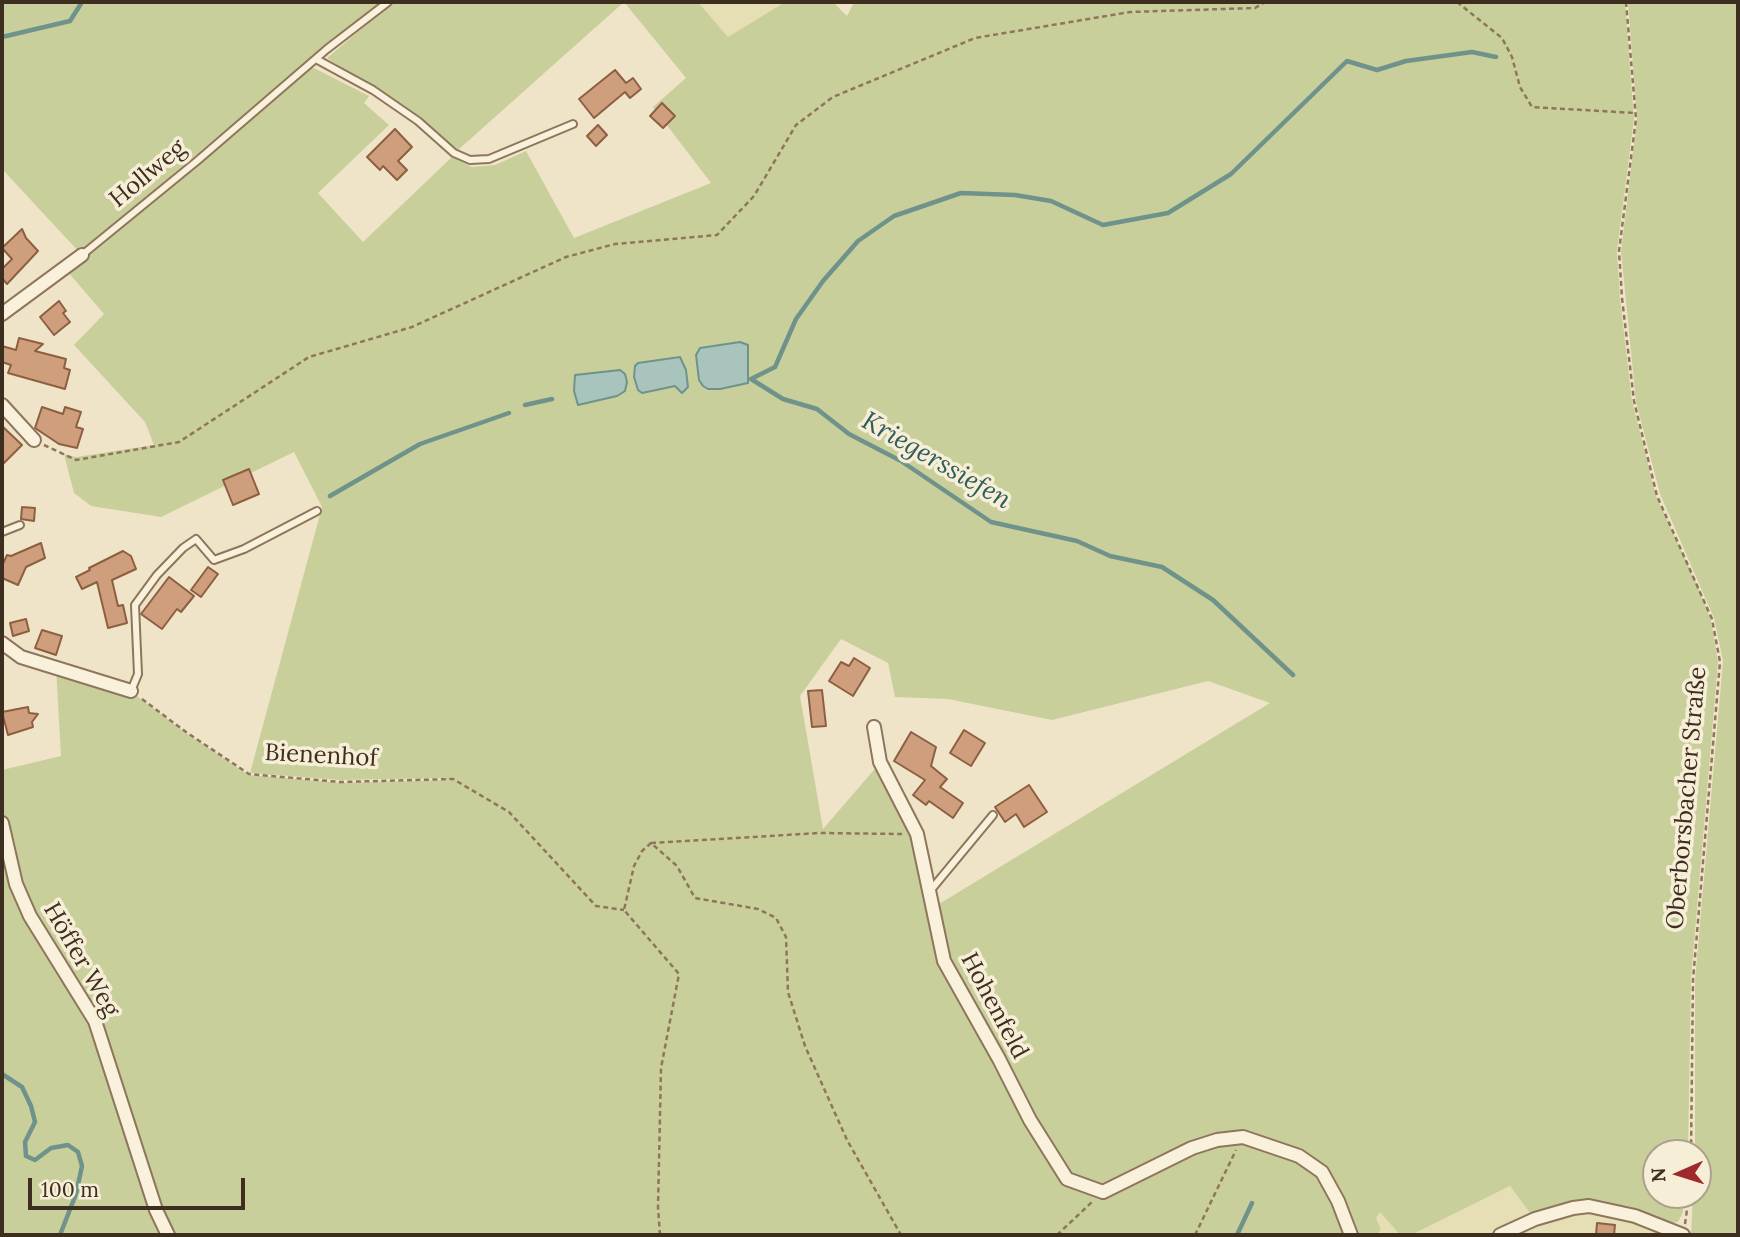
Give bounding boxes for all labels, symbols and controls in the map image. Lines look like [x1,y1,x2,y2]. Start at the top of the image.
street label: Hollweg [104,134,192,214]
water label: Kriegerssiefen [856,406,1016,516]
street label: Oberborsbacher Straße [1661,665,1713,931]
street label: Bienenhof [264,739,378,773]
street label: Höffer Weg [37,898,125,1022]
street label: Hohenfeld [954,948,1034,1064]
north arrow [1642,1139,1712,1209]
scale bar [32,1164,248,1208]
text: N [1646,1167,1670,1183]
text: 100 m [41,1176,99,1203]

